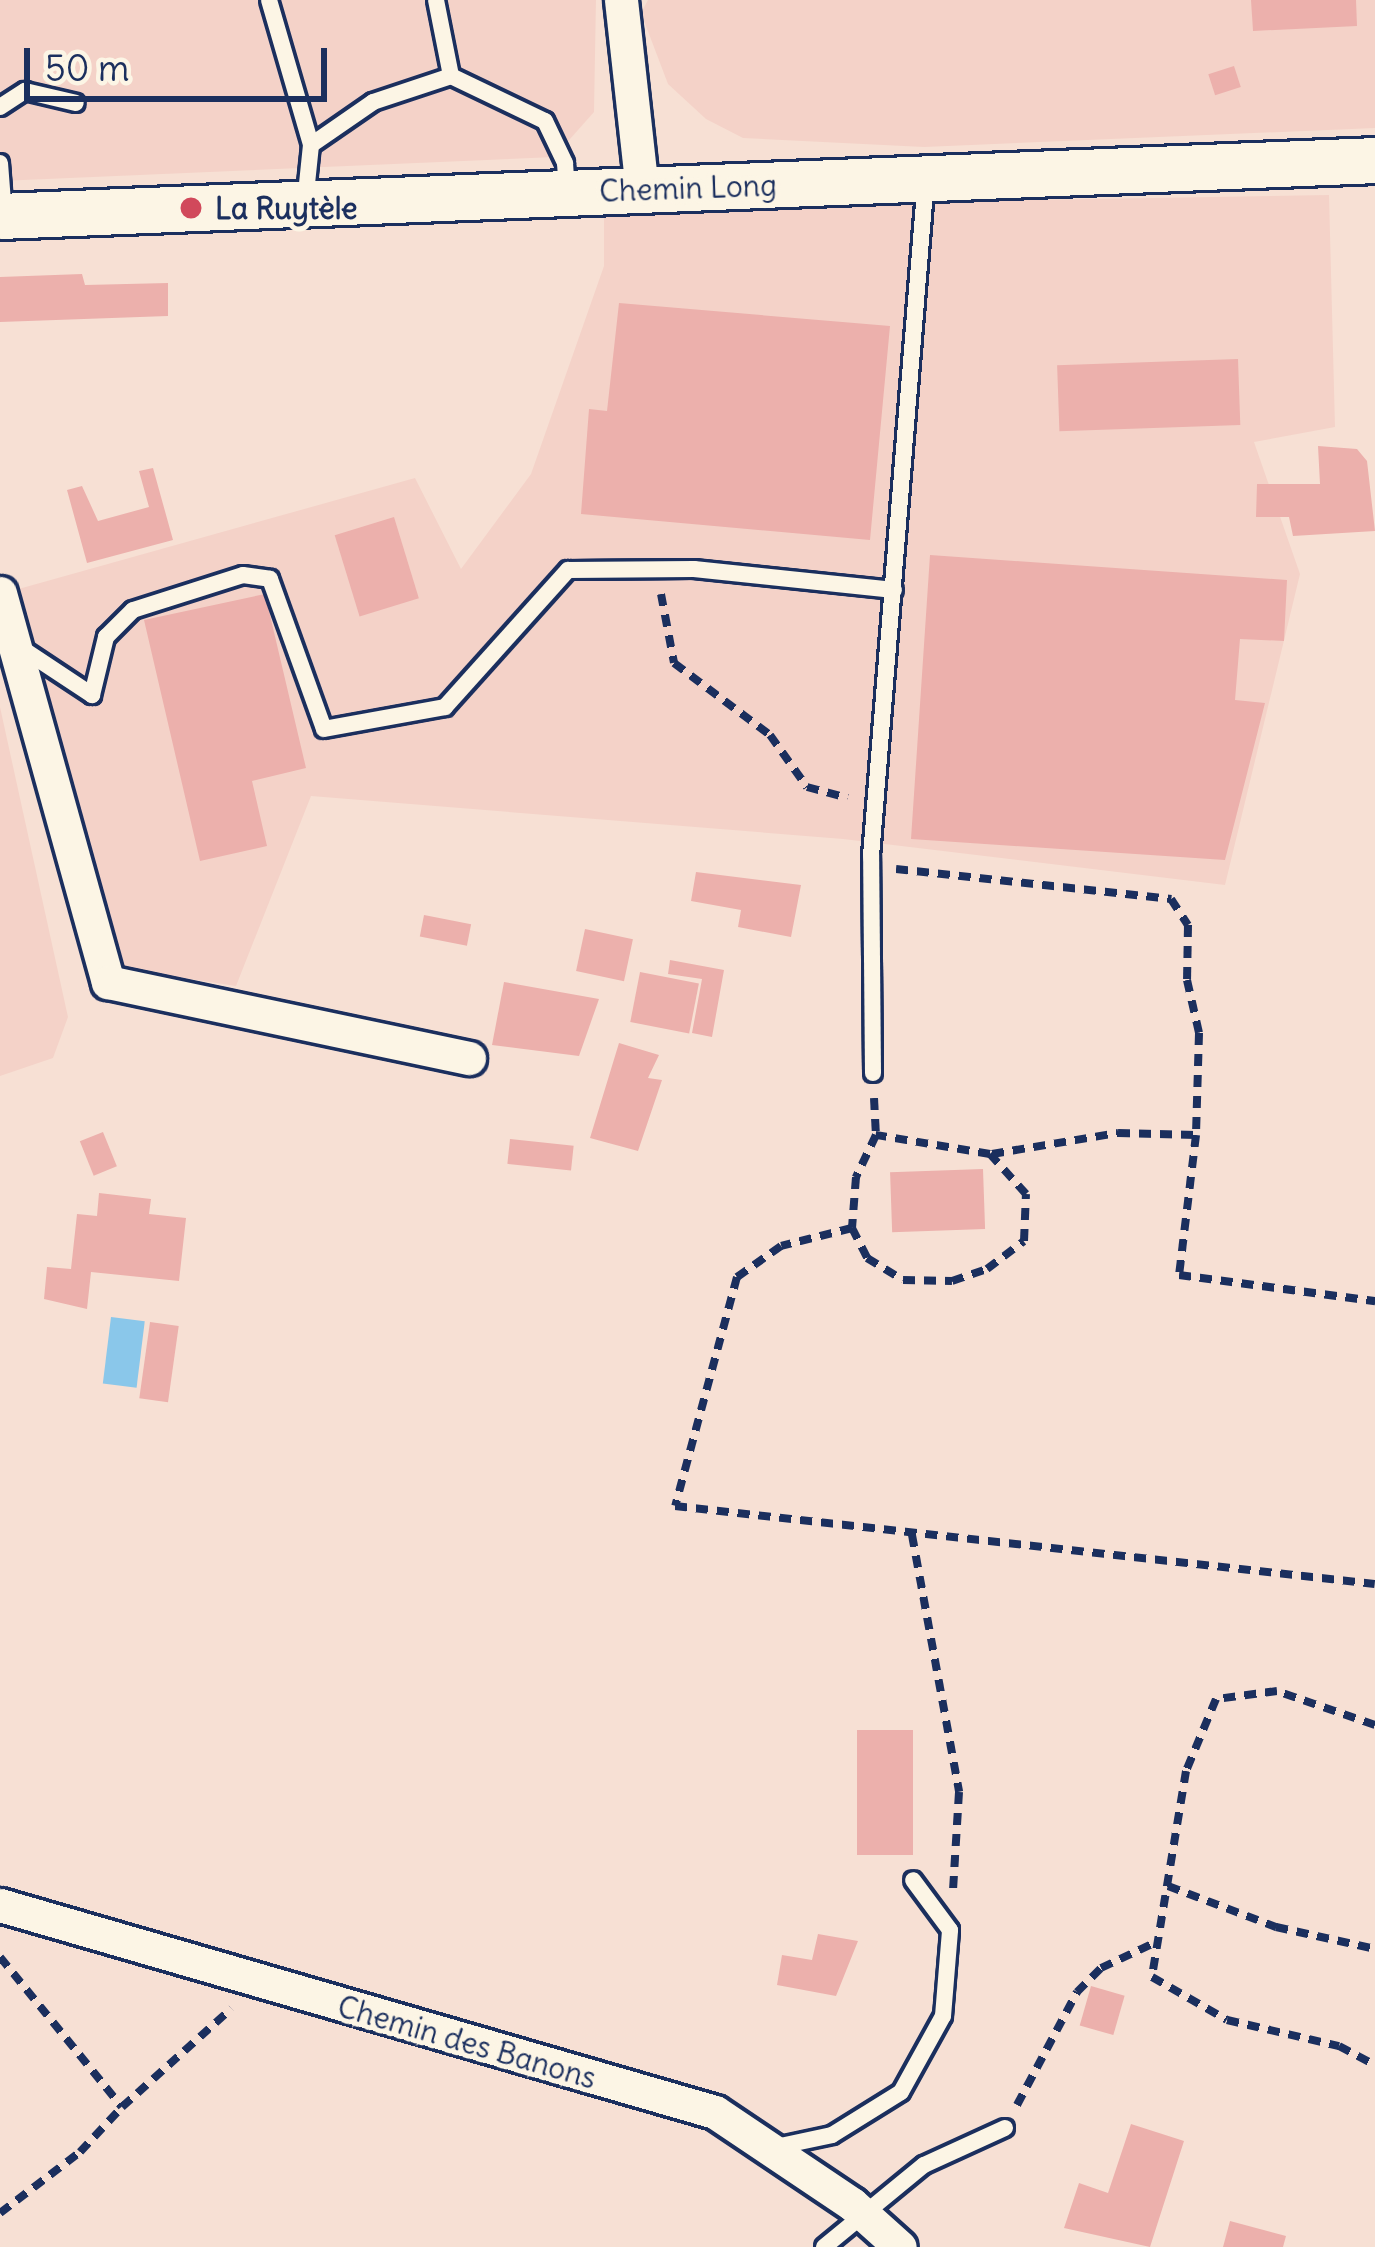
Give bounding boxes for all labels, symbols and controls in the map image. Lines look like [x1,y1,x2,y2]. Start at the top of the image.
scale bar [30,24,333,98]
text: 50 m [45,46,130,91]
street label: Chemin Long [599,167,777,209]
place label: La Ruytèle [215,190,358,226]
marker: La Ruytèle [178,195,204,221]
street label: Chemin des Banons [334,1988,600,2096]

